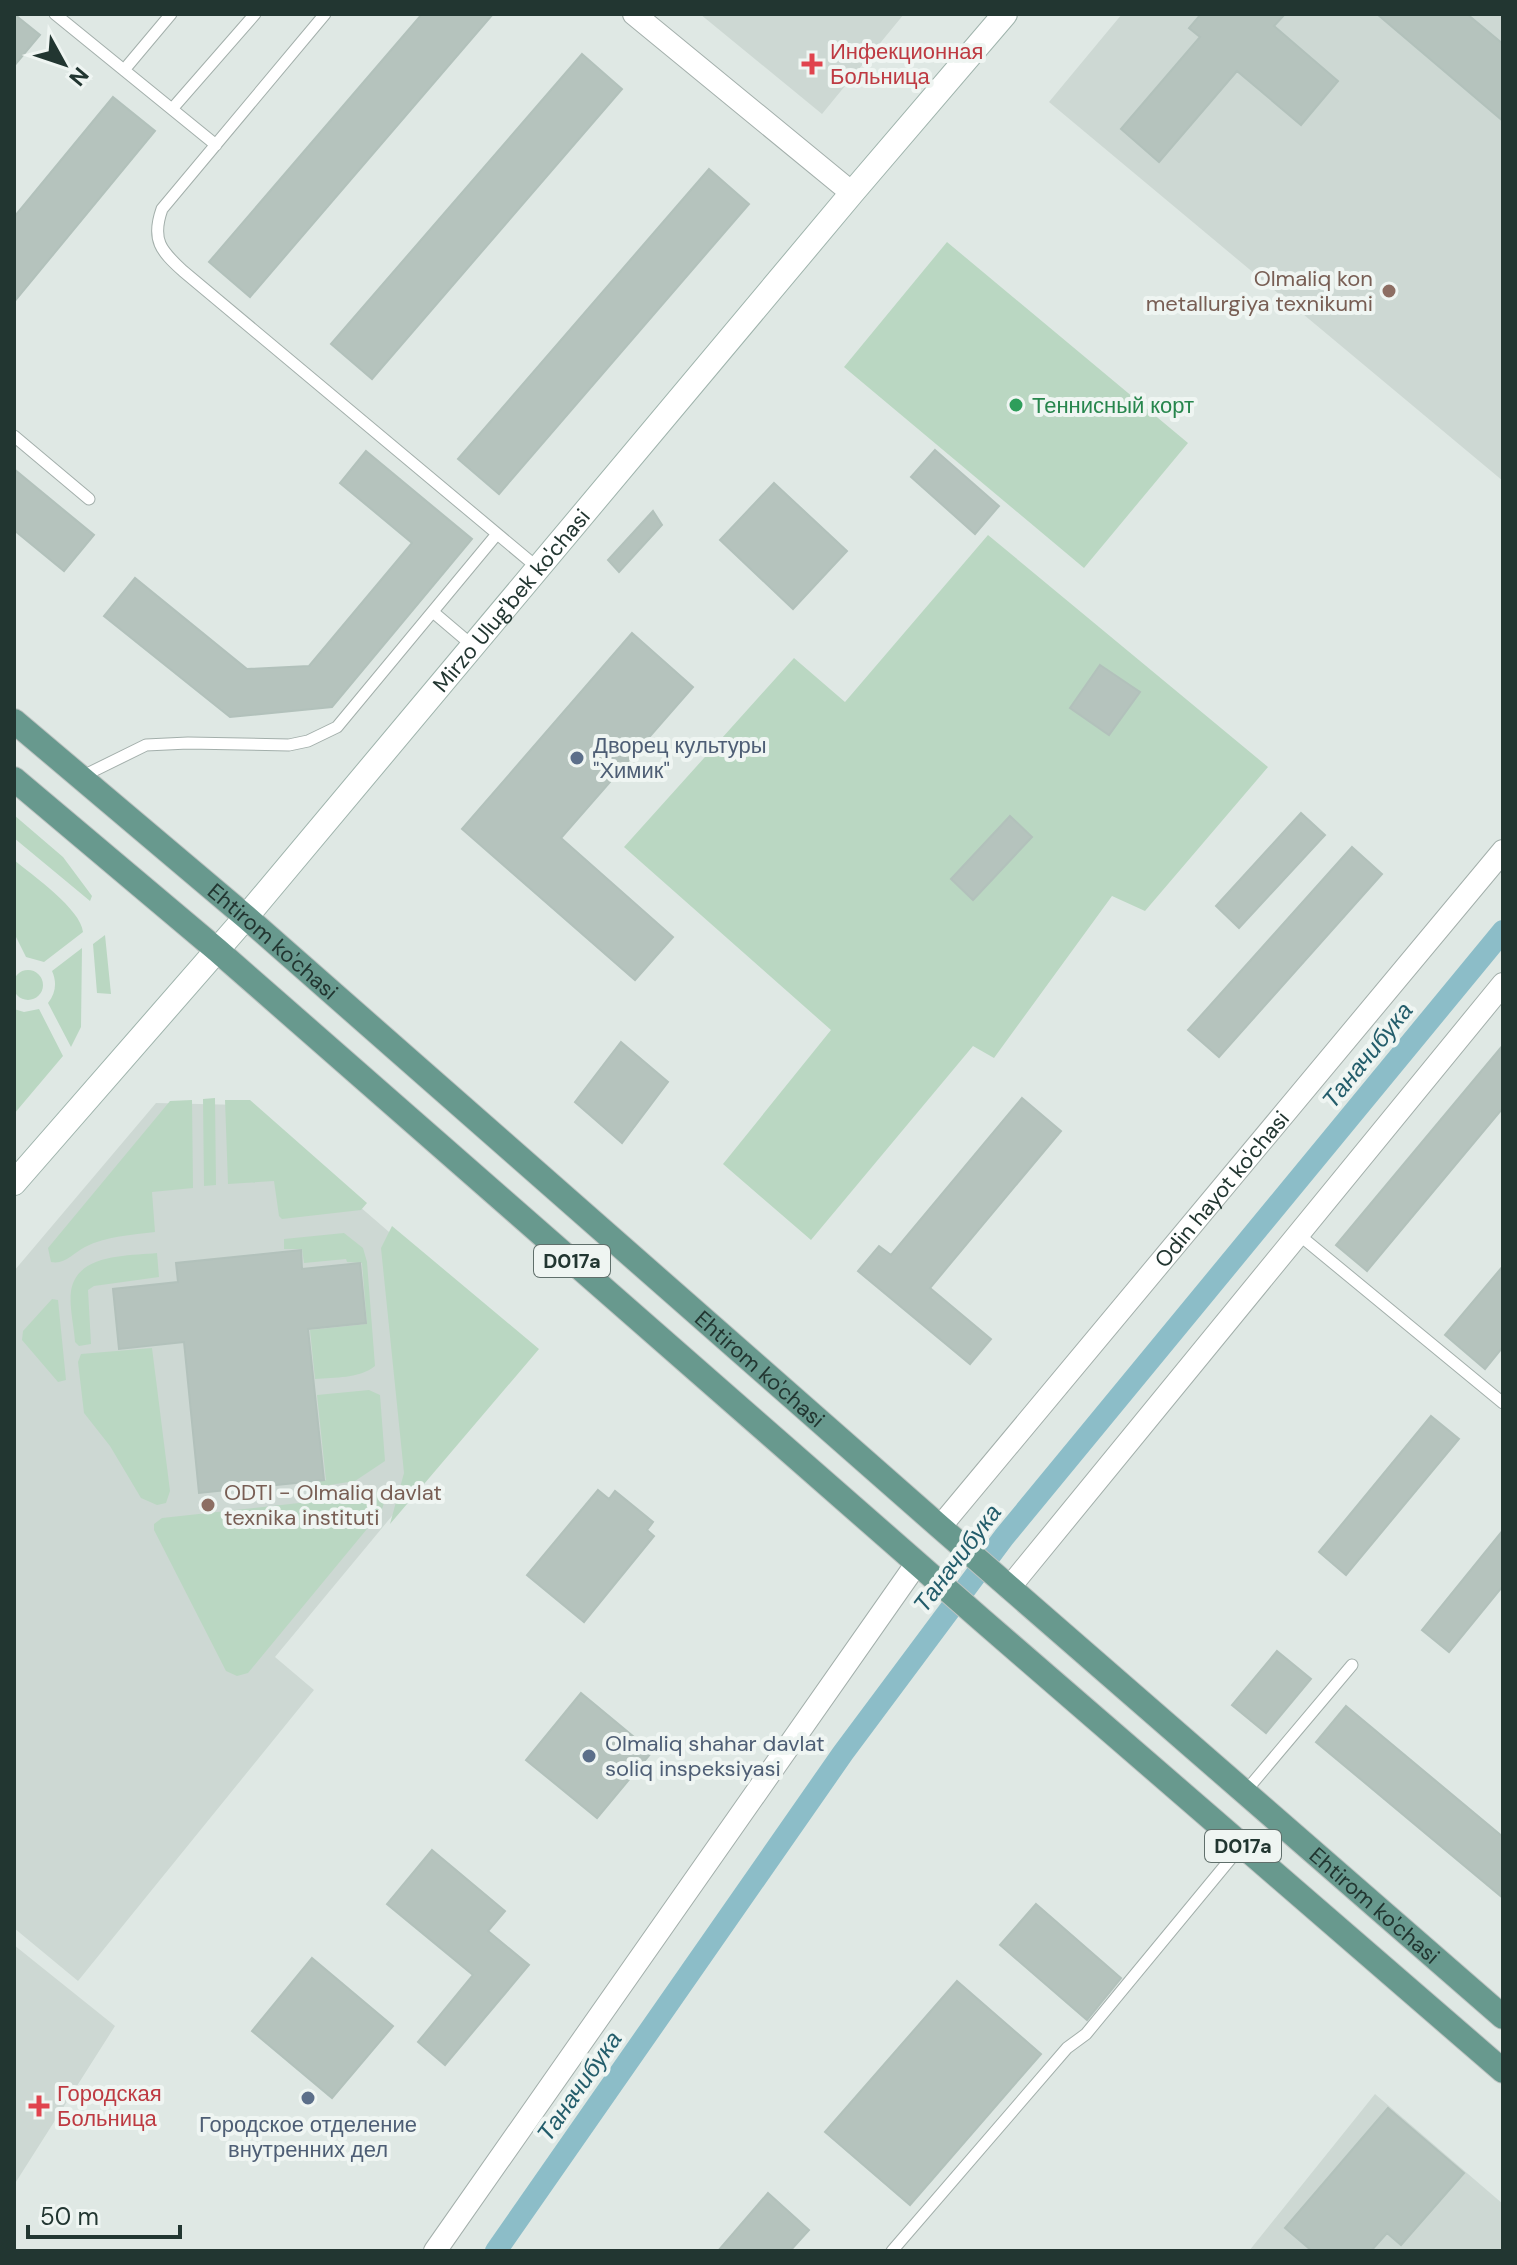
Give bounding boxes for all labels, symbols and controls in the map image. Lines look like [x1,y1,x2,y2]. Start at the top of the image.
north arrow [24,24,104,104]
place label: Инфекционная Больница [830,37,984,91]
marker: Инфекционная Больница [801,53,823,75]
text: N [63,61,95,92]
place label: Olmaliq kon metallurgiya texnikumi [1146,264,1373,318]
marker: Olmaliq kon metallurgiya texnikumi [1380,282,1398,300]
place label: Теннисный корт [1032,391,1194,420]
marker: Теннисный корт [1007,396,1025,414]
street label: Mirzo Ulug'bek ko'chasi [426,503,596,698]
place label: Дворец культуры "Химик" [593,731,767,785]
marker: Дворец культуры "Химик" [568,749,586,767]
street label: Ehtirom ko'chasi [202,877,344,1006]
water label: Таначибука [1315,996,1419,1114]
street label: Odin hayot ko'chasi [1148,1104,1295,1273]
road number: D017a [534,1245,610,1277]
street label: Ehtirom ko'chasi [689,1304,831,1434]
place label: ODTI - Olmaliq davlat texnika instituti [224,1478,442,1532]
marker: ODTI - Olmaliq davlat texnika instituti [199,1496,217,1514]
water label: Таначибука [906,1498,1008,1618]
place label: Olmaliq shahar davlat soliq inspeksiyasi [605,1729,825,1783]
marker: Olmaliq shahar davlat soliq inspeksiyasi [580,1747,598,1765]
road number: D017a [1205,1830,1281,1862]
street label: Ehtirom ko'chasi [1303,1841,1446,1970]
water label: Таначибука [530,2025,628,2147]
place label: Городская Больница [57,2079,162,2133]
marker: Городское отделение внутренних дел [299,2089,317,2107]
marker: Городская Больница [28,2095,50,2117]
place label: Городское отделение внутренних дел [199,2110,417,2164]
scale bar [28,2189,180,2239]
text: 50 m [40,2201,99,2232]

